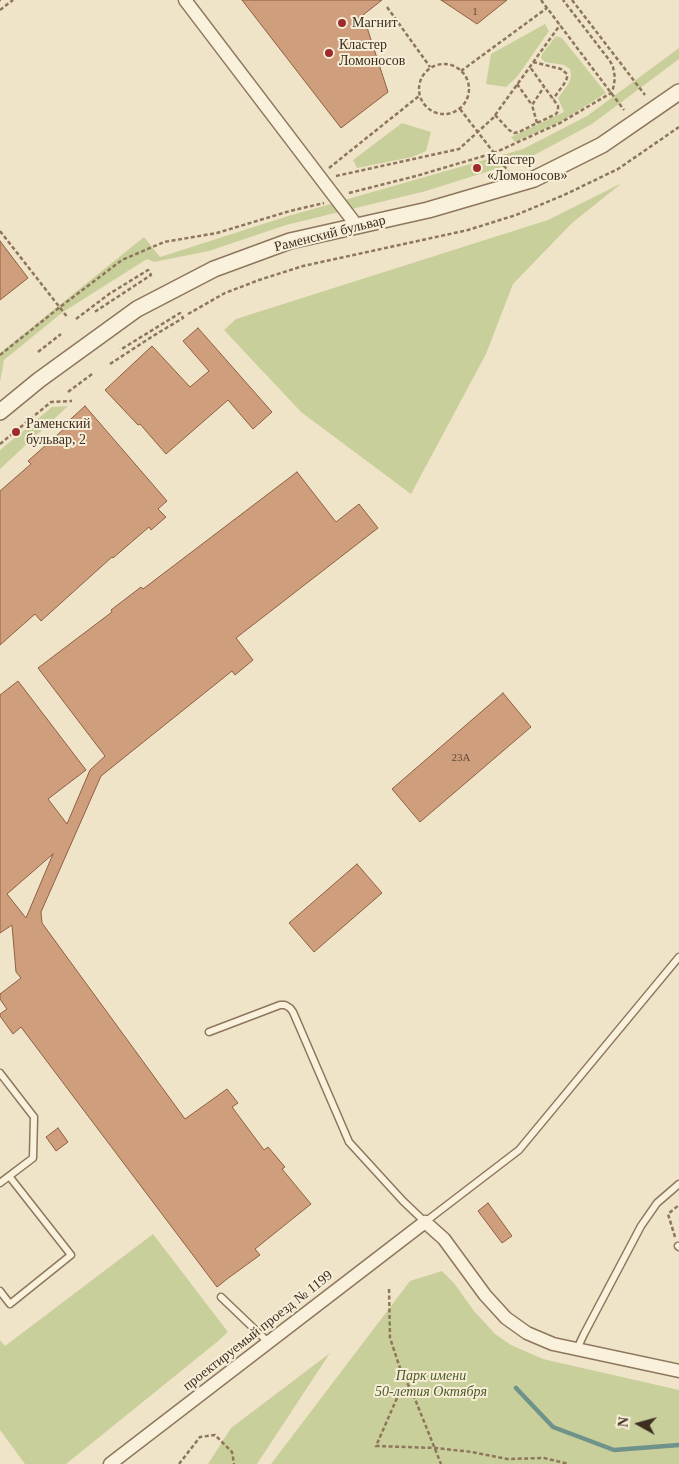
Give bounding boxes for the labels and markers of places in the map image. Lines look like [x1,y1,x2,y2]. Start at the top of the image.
place label: Магнит [352,15,398,31]
marker: Магнит [336,17,348,29]
place label: Кластер Ломоносов [339,37,405,70]
marker: Кластер Ломоносов [323,47,335,59]
place label: Кластер «Ломоносов» [487,152,567,184]
marker: Кластер «Ломоносов» [471,162,483,174]
place label: Раменский бульвар, 2 [26,416,91,448]
marker: Раменский бульвар, 2 [10,426,22,438]

